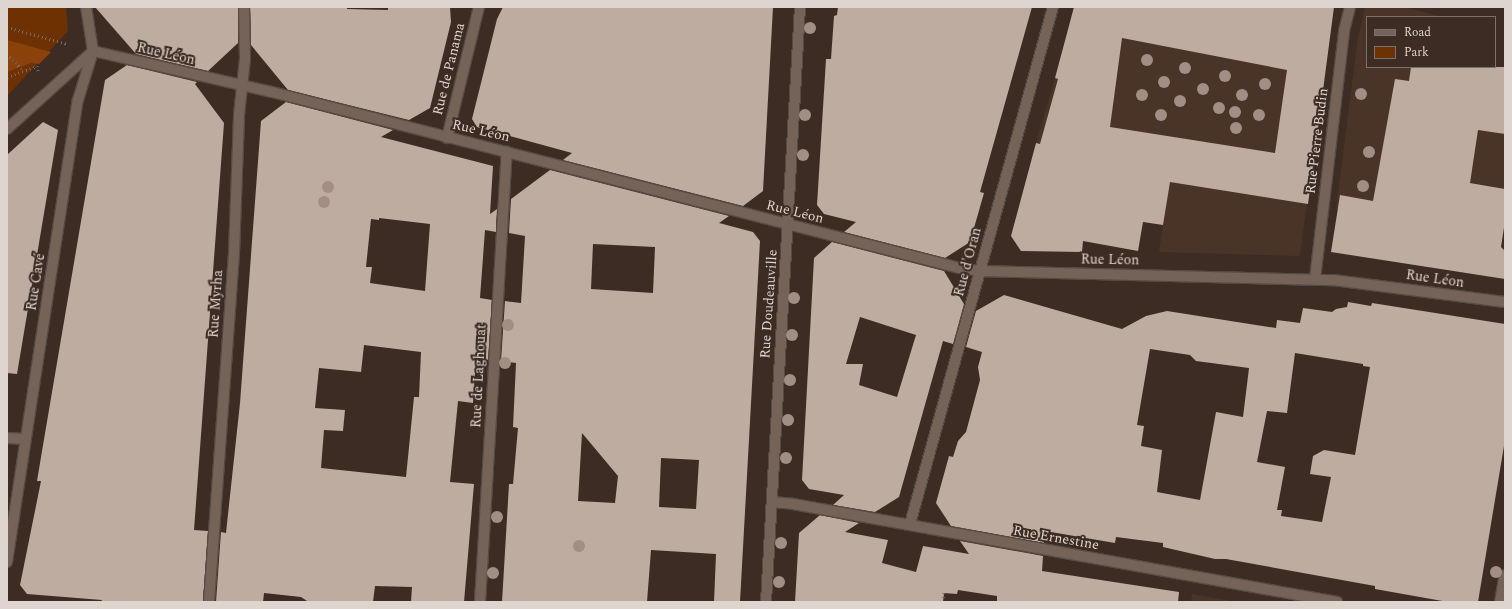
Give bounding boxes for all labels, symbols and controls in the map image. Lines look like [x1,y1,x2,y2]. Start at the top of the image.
legend [1366,16,1496,68]
street label: Rue de Panama [429,21,469,117]
text: Road [1404,23,1431,42]
street label: Rue Léon [136,39,196,69]
text: Park [1404,43,1429,62]
street label: Rue Pierre Budin [1302,87,1332,195]
street label: Rue Léon [451,116,511,146]
street label: Rue Léon [764,197,826,227]
street label: Rue d'Oran [951,226,985,298]
street label: Rue Doudeauville [757,249,781,359]
street label: Rue Léon [1080,251,1140,269]
street label: Rue Cavé [23,252,49,312]
street label: Rue Léon [1405,267,1465,291]
street label: Rue Myrha [205,269,227,339]
street label: Rue de Laghouat [468,324,490,428]
street label: Rue Ernestine [1012,522,1100,554]

